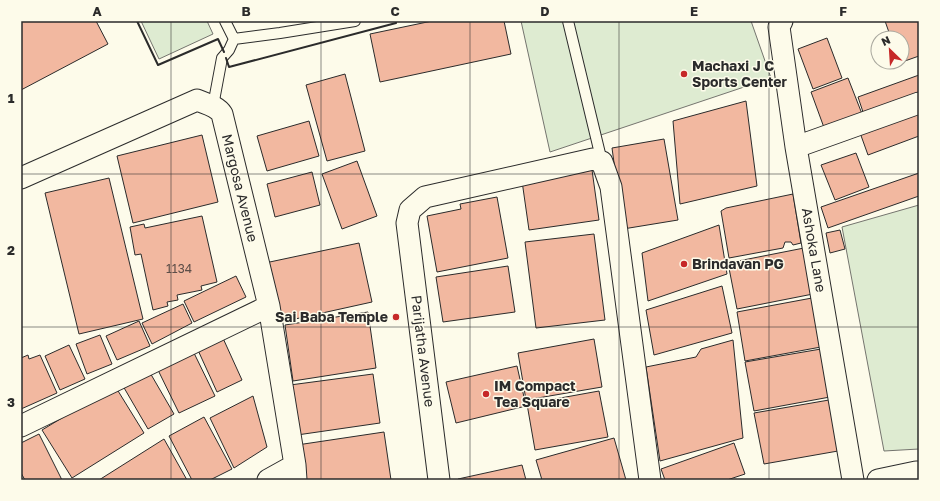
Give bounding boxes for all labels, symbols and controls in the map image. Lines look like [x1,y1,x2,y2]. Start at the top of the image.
text: A [92,3,102,19]
text: B [241,3,251,19]
text: C [390,3,400,19]
text: D [540,3,550,19]
text: E [690,3,698,19]
text: F [839,3,847,19]
north arrow [870,30,910,70]
text: N [879,33,892,48]
place label: Machaxi J C Sports Center [692,57,788,90]
marker: Machaxi J C Sports Center [679,69,689,79]
text: 1 [8,90,15,106]
street label: Margosa Avenue [219,132,262,244]
street label: Ashoka Lane [799,206,830,294]
text: 2 [7,242,15,258]
place label: Brindavan PG [692,255,784,272]
marker: Brindavan PG [679,259,689,269]
house number: 1134 [166,261,192,276]
street label: Parijatha Avenue [408,294,439,408]
place label: Sai Baba Temple [275,308,388,325]
marker: Sai Baba Temple [391,312,401,322]
place label: IM Compact Tea Square [494,377,576,410]
marker: IM Compact Tea Square [481,389,491,399]
text: 3 [7,394,15,410]

